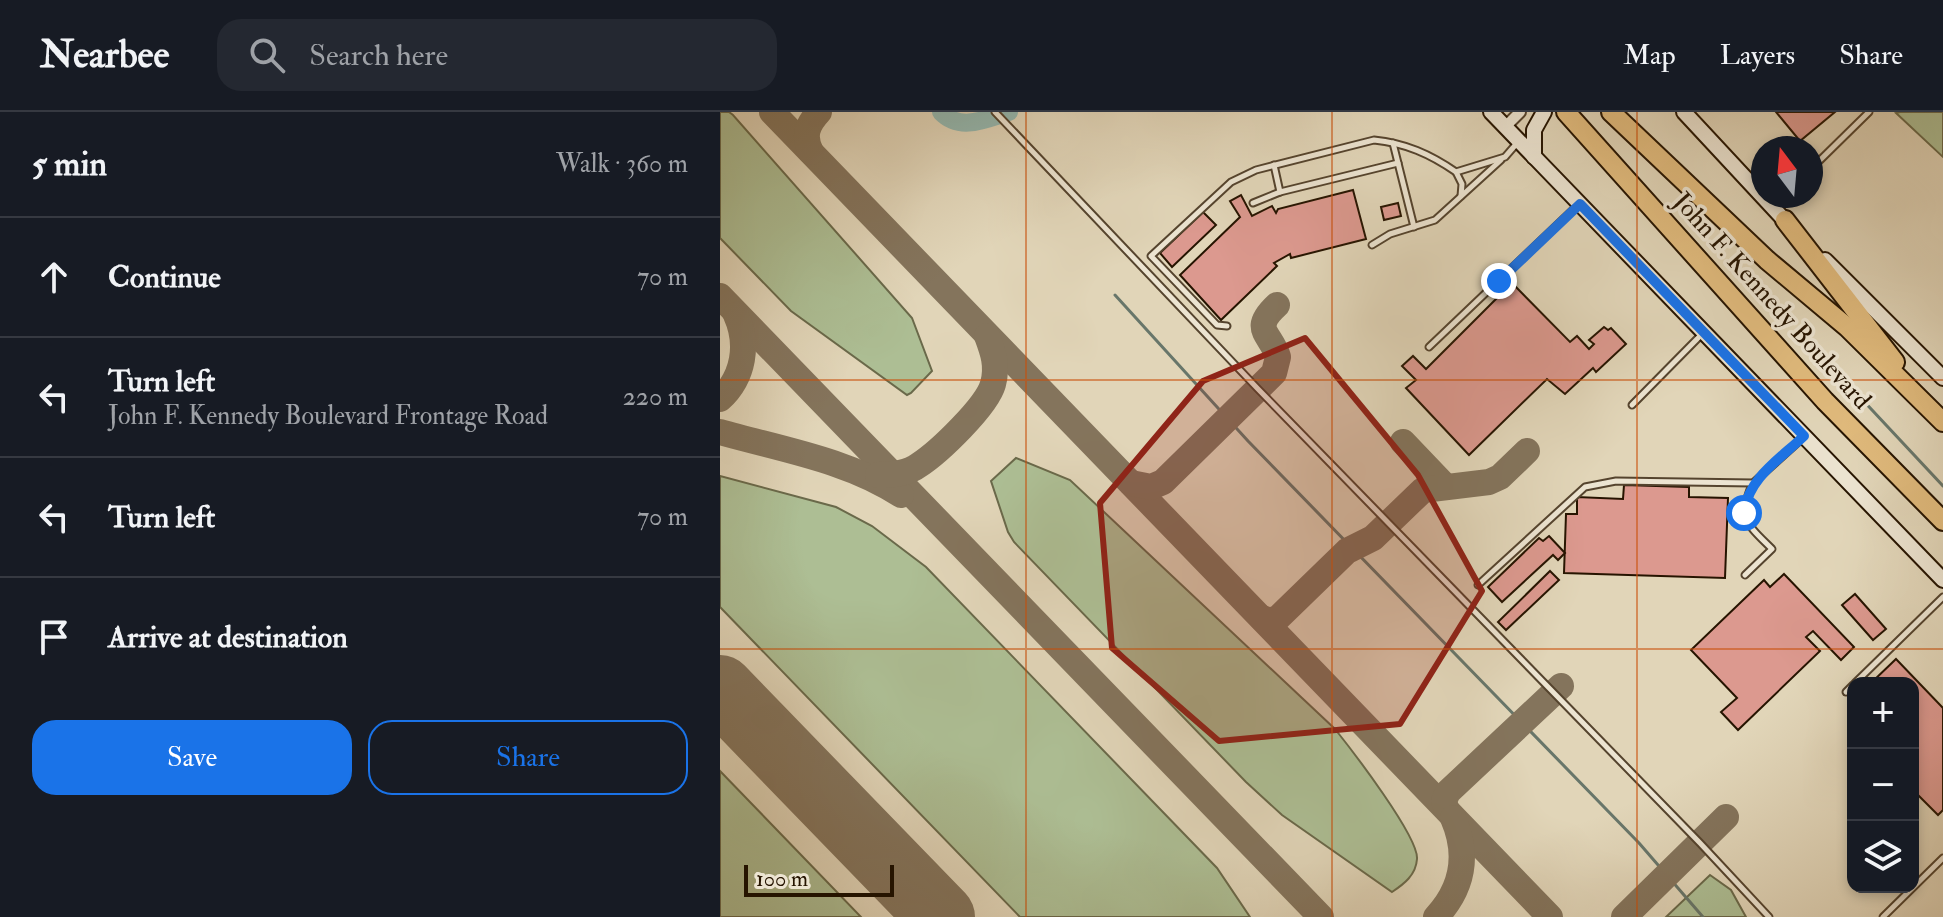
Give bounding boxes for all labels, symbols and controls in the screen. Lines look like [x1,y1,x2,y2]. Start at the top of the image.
search box [217,19,777,91]
text: Nearbee [40,31,169,79]
icon: search [245,33,289,77]
text: Search here [309,37,448,74]
text: Map [1623,38,1676,73]
text: Layers [1720,38,1795,73]
text: Share [1839,38,1903,73]
north arrow [1751,136,1823,208]
text: 5 min [32,143,107,186]
text: Walk · 360 m [556,148,688,180]
street label: John F. Kennedy Boulevard [1665,185,1878,416]
icon: ahead [32,255,76,299]
text: Continue [108,259,221,296]
text: 70 m [637,261,688,293]
route end [1481,263,1517,299]
text: Turn left [108,363,215,400]
icon: left [32,375,76,419]
text: 220 m [623,381,688,413]
text: John F. Kennedy Boulevard Frontage Road [108,400,548,432]
icon: left [32,495,76,539]
route start [1726,495,1762,531]
text: Turn left [108,499,215,536]
text: 70 m [637,501,688,533]
icon: arrive [32,615,76,659]
text: Arrive at destination [108,619,348,656]
map controls [1847,677,1919,893]
button: + [1847,677,1919,749]
button: Save [32,720,352,795]
button: Share [368,720,688,795]
button: − [1847,749,1919,821]
button: layers [1847,821,1919,893]
scale bar [744,861,894,897]
text: 100 m [756,865,808,893]

